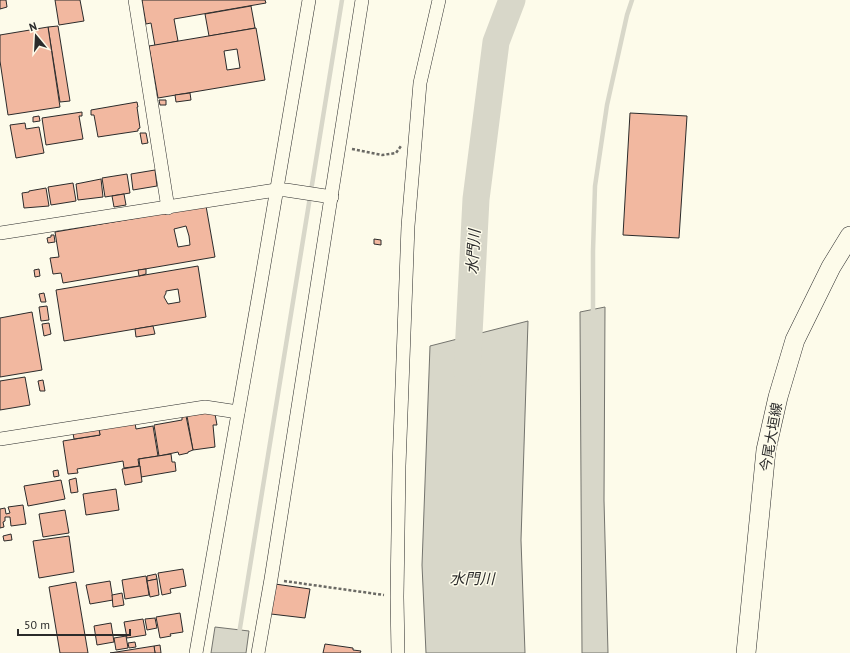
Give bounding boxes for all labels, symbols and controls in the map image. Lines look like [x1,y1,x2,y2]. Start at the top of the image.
north arrow [16,16,56,56]
text: N [27,19,39,34]
water label: 水門川 [462,227,484,275]
street label: 今尾大垣線 [756,401,786,473]
water label: 水門川 [449,569,496,588]
scale bar [18,611,130,637]
text: 50 m [24,617,50,632]

